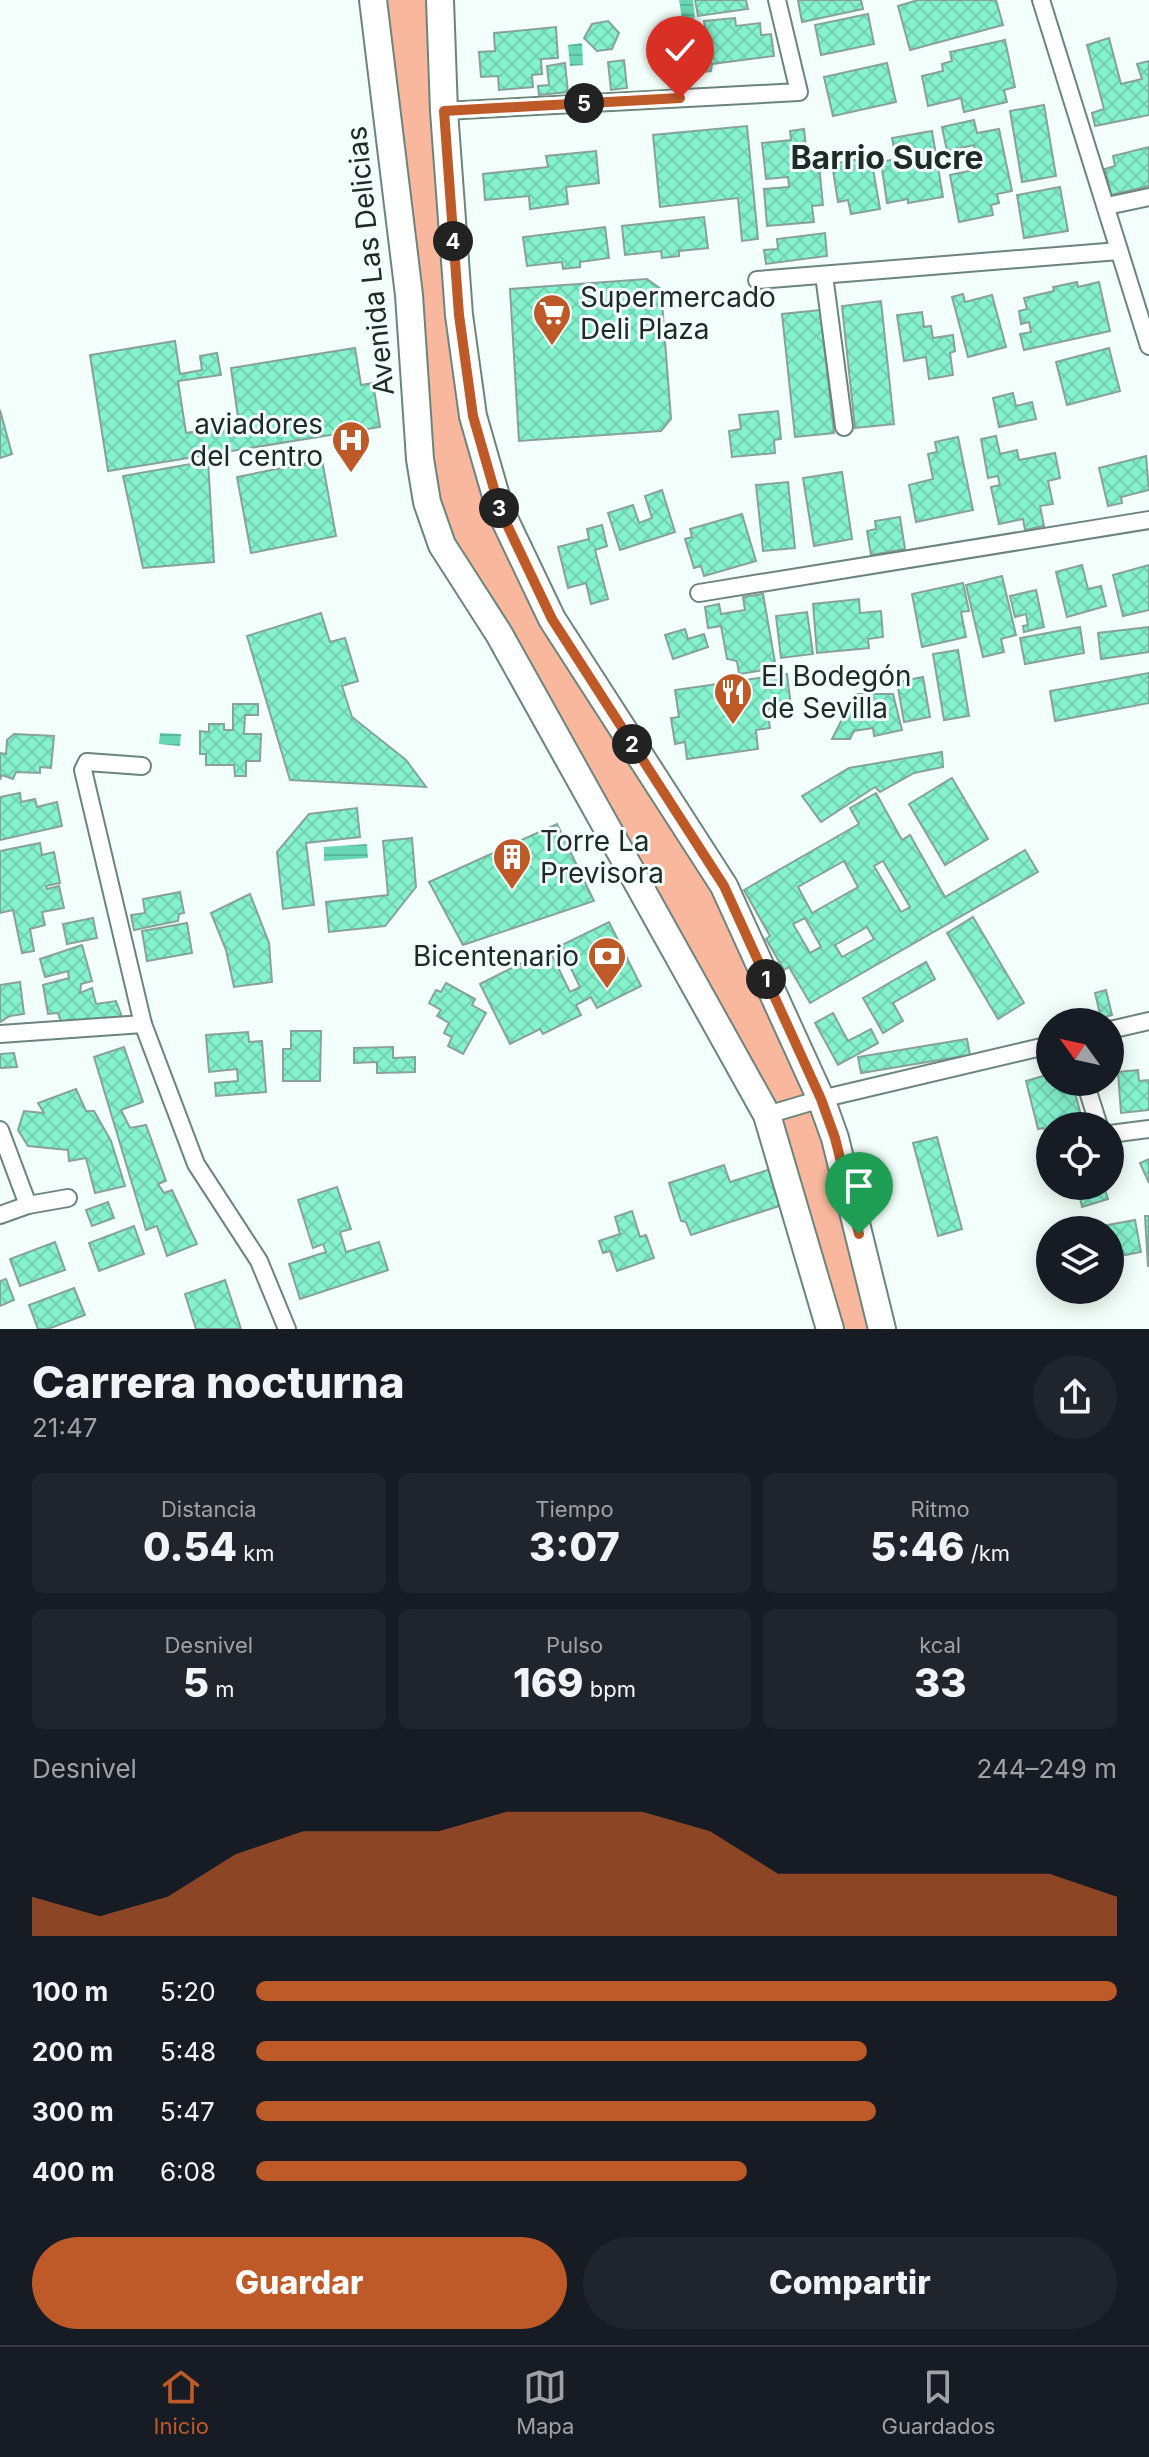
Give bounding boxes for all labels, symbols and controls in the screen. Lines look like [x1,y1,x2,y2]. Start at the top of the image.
pin [646,16,714,98]
icon: check [658,28,702,72]
pin: 5 [564,83,604,123]
text: 5 [577,90,591,116]
street label: Avenida Las Delicias [339,125,401,397]
district label: Barrio Sucre [790,138,984,177]
pin: 4 [433,221,473,261]
text: 4 [446,228,460,254]
place label: Supermercado Deli Plaza [580,280,776,346]
supermarket icon: Supermercado Deli Plaza [531,292,573,347]
place label: aviadores del centro [190,407,323,473]
hospital icon: aviadores del centro [330,419,372,474]
pin: 3 [479,488,519,528]
text: 3 [492,495,506,521]
place label: El Bodegón de Sevilla [761,659,912,725]
restaurant icon: El Bodegón de Sevilla [712,671,754,726]
pin: 2 [612,724,652,764]
text: 2 [625,731,639,757]
place label: Torre La Previsora [540,824,664,890]
building icon: Torre La Previsora [491,836,533,891]
bank icon: Bicentenario [586,935,628,990]
place label: Bicentenario [413,939,579,973]
pin: 1 [746,959,786,999]
text: 1 [761,966,771,992]
north arrow [1036,1008,1124,1096]
map controls [1036,1008,1124,1304]
button: locate [1036,1112,1124,1200]
pin [825,1152,893,1234]
icon: arrive [837,1164,881,1208]
button: layers [1036,1216,1124,1304]
text: Carrera nocturna [32,1355,405,1409]
button: share [1033,1355,1117,1439]
text: 21:47 [32,1412,97,1443]
text: Distancia [161,1496,257,1522]
text: Tiempo [535,1496,614,1522]
text: Ritmo [911,1496,970,1522]
text: 0.54 [143,1522,237,1571]
text: 3:07 [529,1522,620,1571]
text: 5:46 [870,1522,965,1571]
text: km [237,1540,275,1566]
text: /km [965,1540,1010,1566]
text: Desnivel [164,1632,253,1658]
text: Pulso [546,1632,603,1658]
text: kcal [919,1632,961,1658]
text: 5 [183,1658,209,1707]
text: 169 [513,1658,584,1707]
text: 33 [914,1658,966,1707]
text: m [209,1676,235,1702]
text: bpm [584,1676,636,1702]
text: Desnivel [32,1753,137,1784]
text: 244–249 m [977,1753,1117,1784]
text: 100 m [32,1976,108,2007]
text: 5:20 [160,1976,216,2007]
text: 200 m [32,2036,113,2067]
text: 5:48 [160,2036,216,2067]
text: 300 m [32,2096,114,2127]
text: 5:47 [160,2096,215,2127]
text: 400 m [32,2156,115,2187]
text: 6:08 [160,2156,216,2187]
button: Guardar [32,2237,567,2329]
button: Compartir [583,2237,1117,2329]
tab: Inicio [154,2365,209,2439]
tab: Mapa [516,2365,574,2439]
tab: Guardados [882,2365,995,2439]

